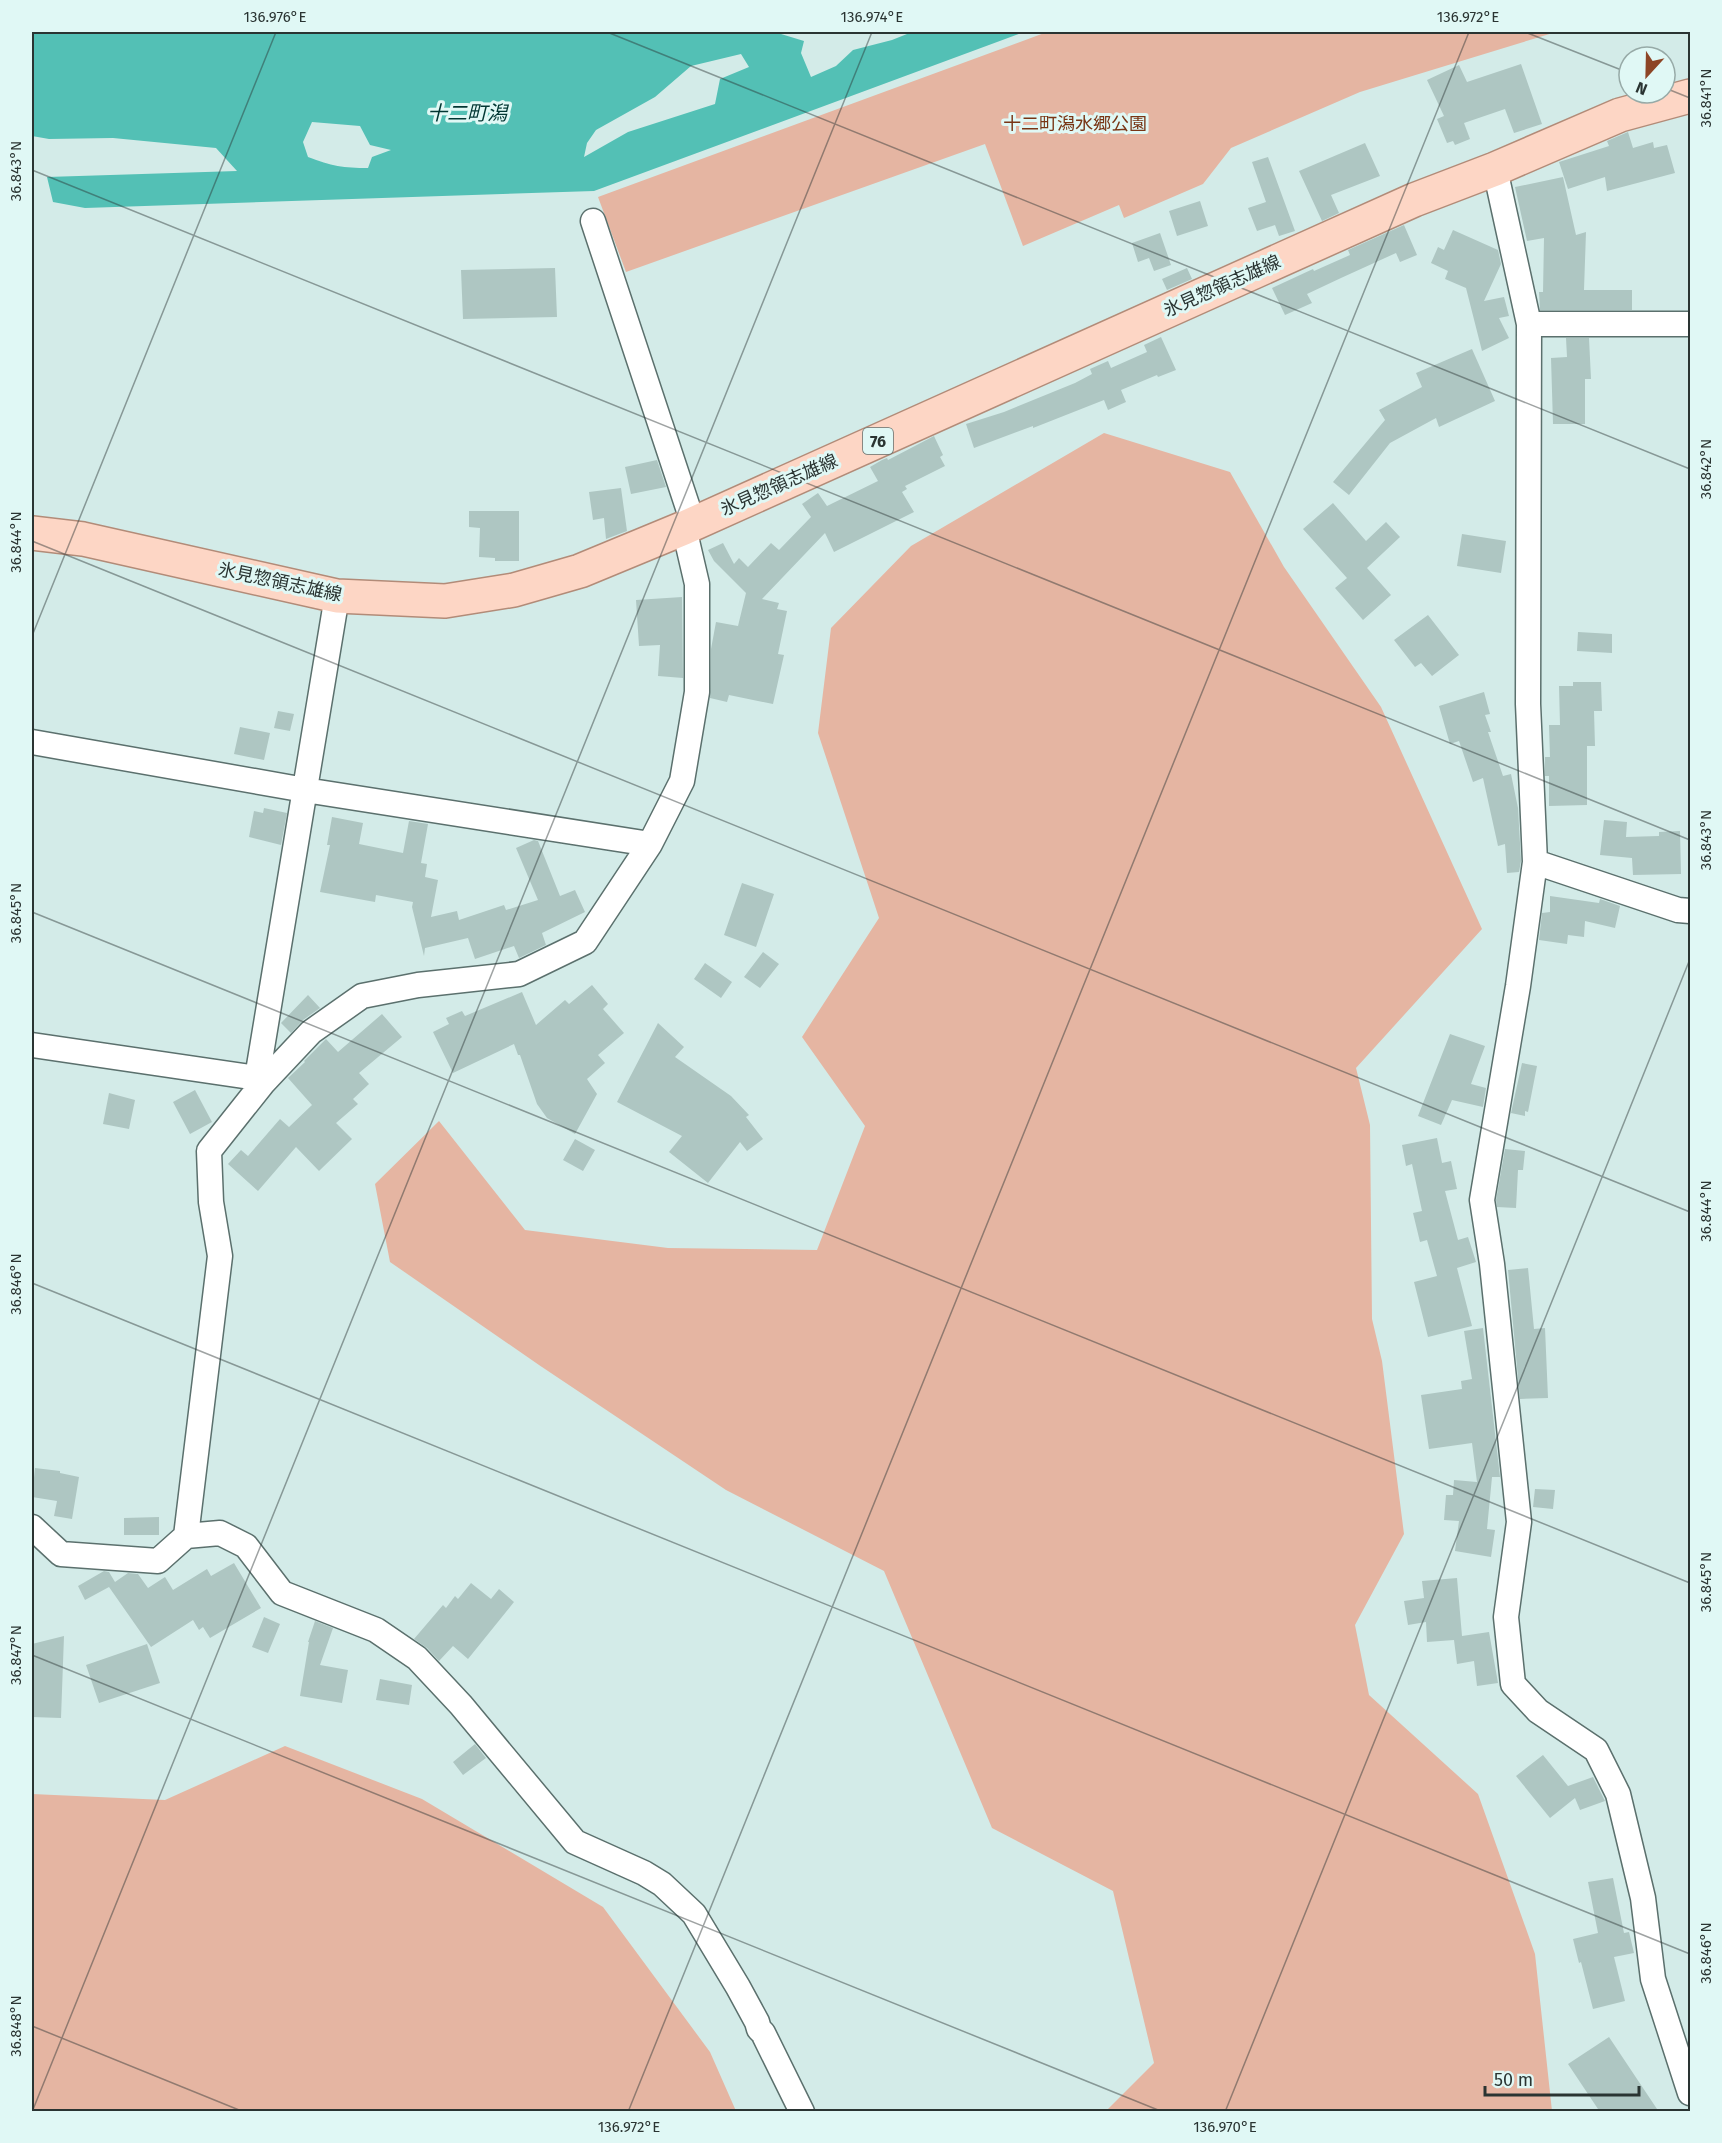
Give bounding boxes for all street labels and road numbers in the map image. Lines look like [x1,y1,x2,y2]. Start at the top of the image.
street label: 氷見惣領志雄線 [1160,250,1284,322]
road number: 76 [863,428,893,454]
street label: 氷見惣領志雄線 [717,449,841,521]
street label: 氷見惣領志雄線 [216,558,344,606]

